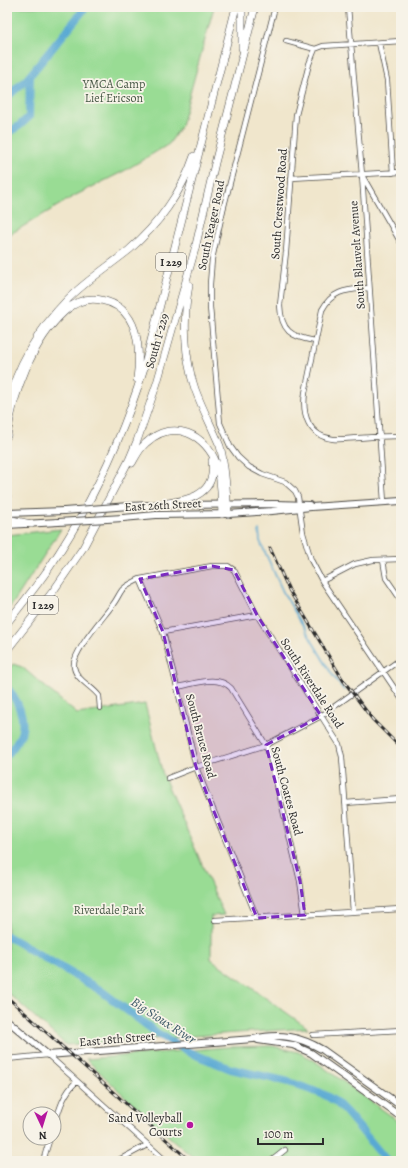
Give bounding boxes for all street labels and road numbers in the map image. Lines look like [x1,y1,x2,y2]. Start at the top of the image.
street label: South Crestwood Road [267,147,291,260]
street label: South Yeager Road [194,178,228,271]
street label: South Blauvelt Avenue [345,200,369,310]
road number: I 229 [156,253,186,271]
street label: South I-229 [141,312,173,370]
street label: East 26th Street [124,495,202,515]
road number: I 229 [28,596,58,614]
street label: South Riverdale Road [277,635,348,732]
street label: South Bruce Road [182,692,220,781]
street label: South Coates Road [267,745,307,838]
street label: East 18th Street [79,1028,155,1050]

